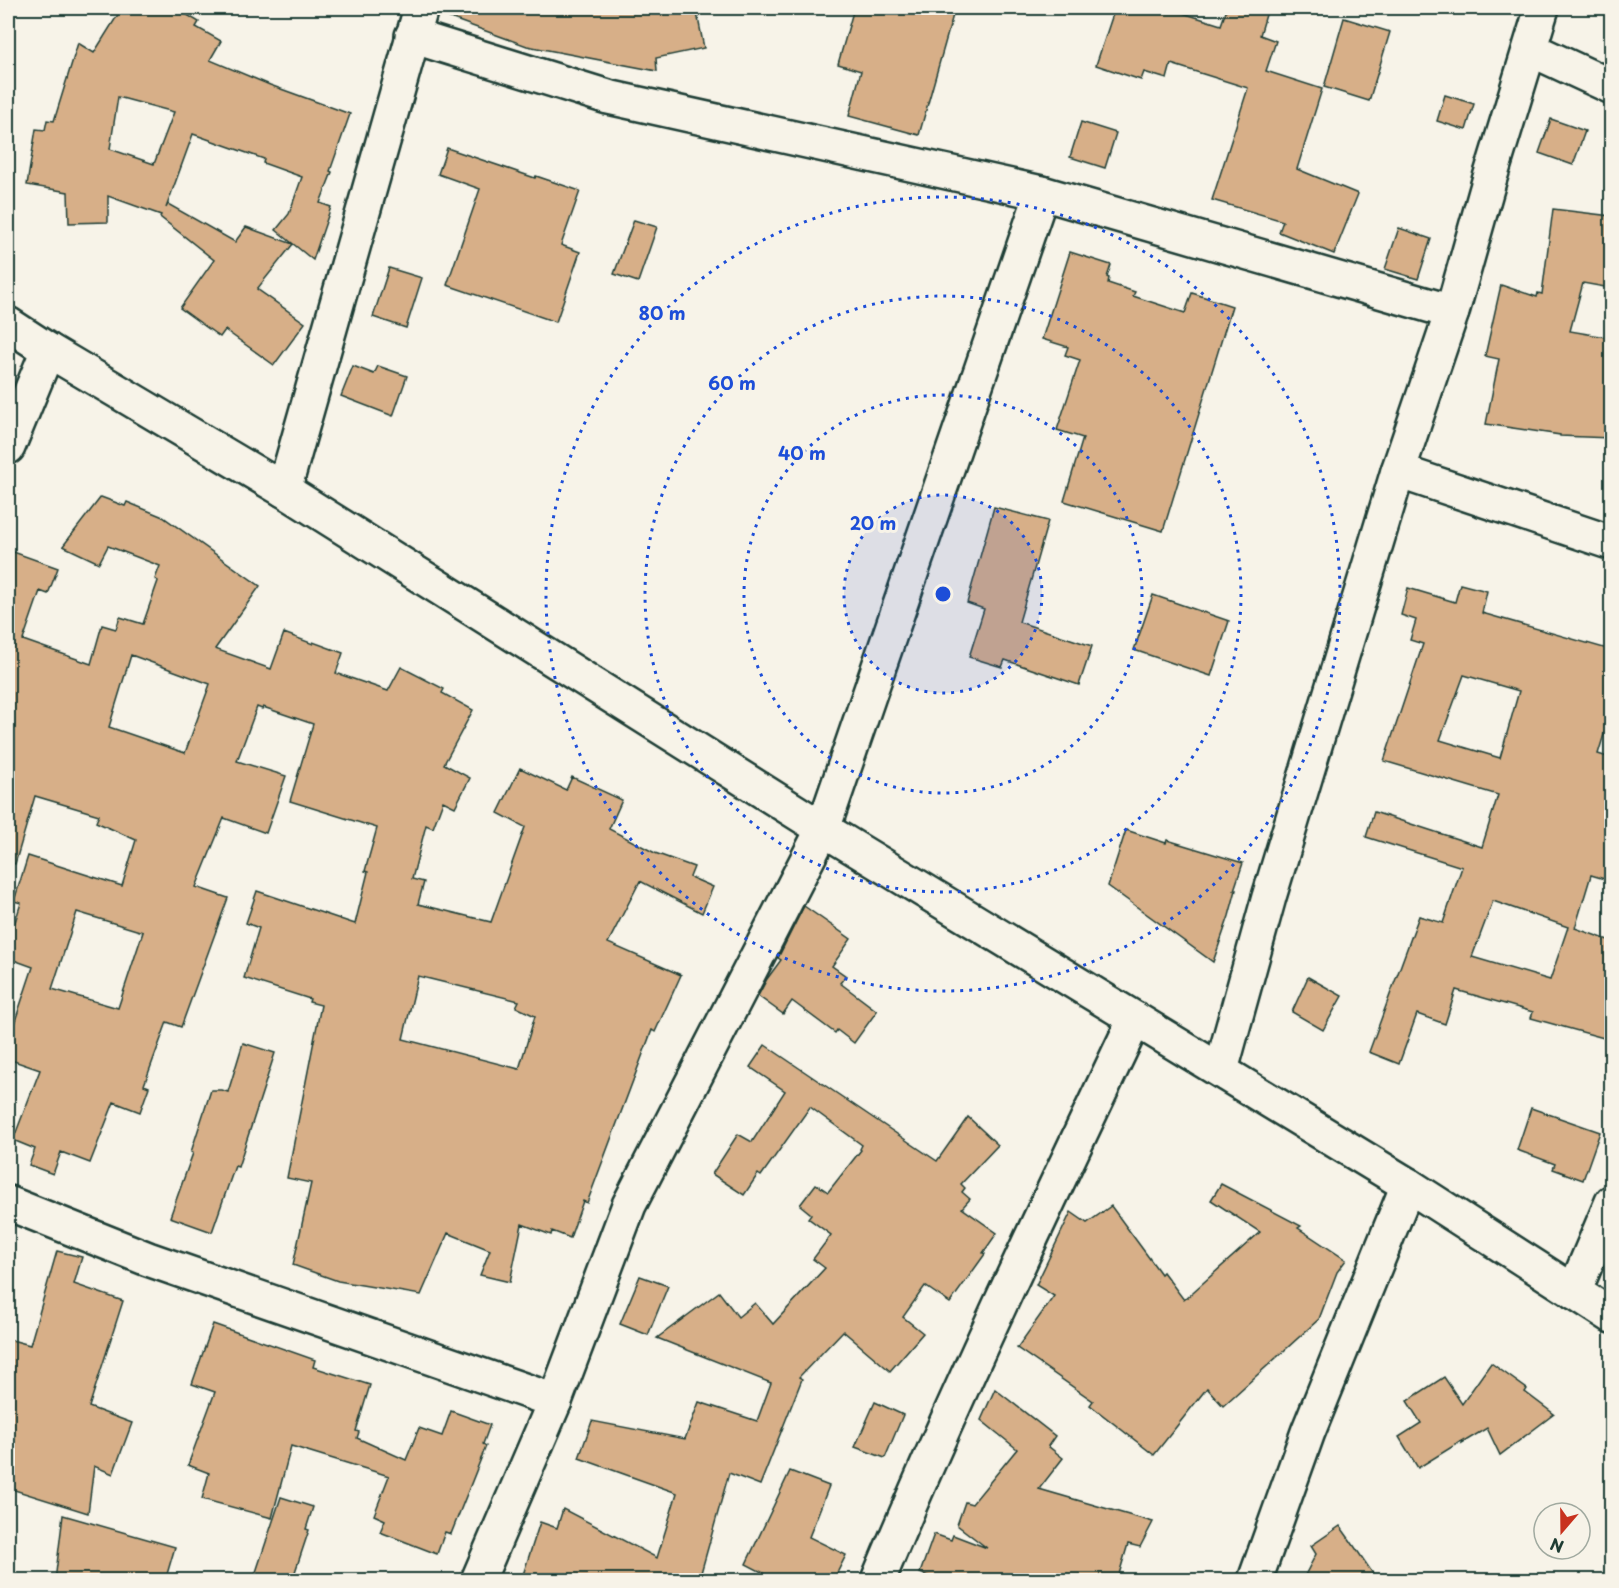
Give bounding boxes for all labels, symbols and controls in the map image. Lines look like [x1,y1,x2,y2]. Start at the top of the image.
text: 80 m [638,299,686,326]
text: 60 m [708,369,756,396]
text: 40 m [778,439,826,466]
text: 20 m [850,509,896,536]
centre of rings [933,584,953,604]
north arrow [1532,1501,1592,1561]
text: N [1546,1533,1567,1559]

